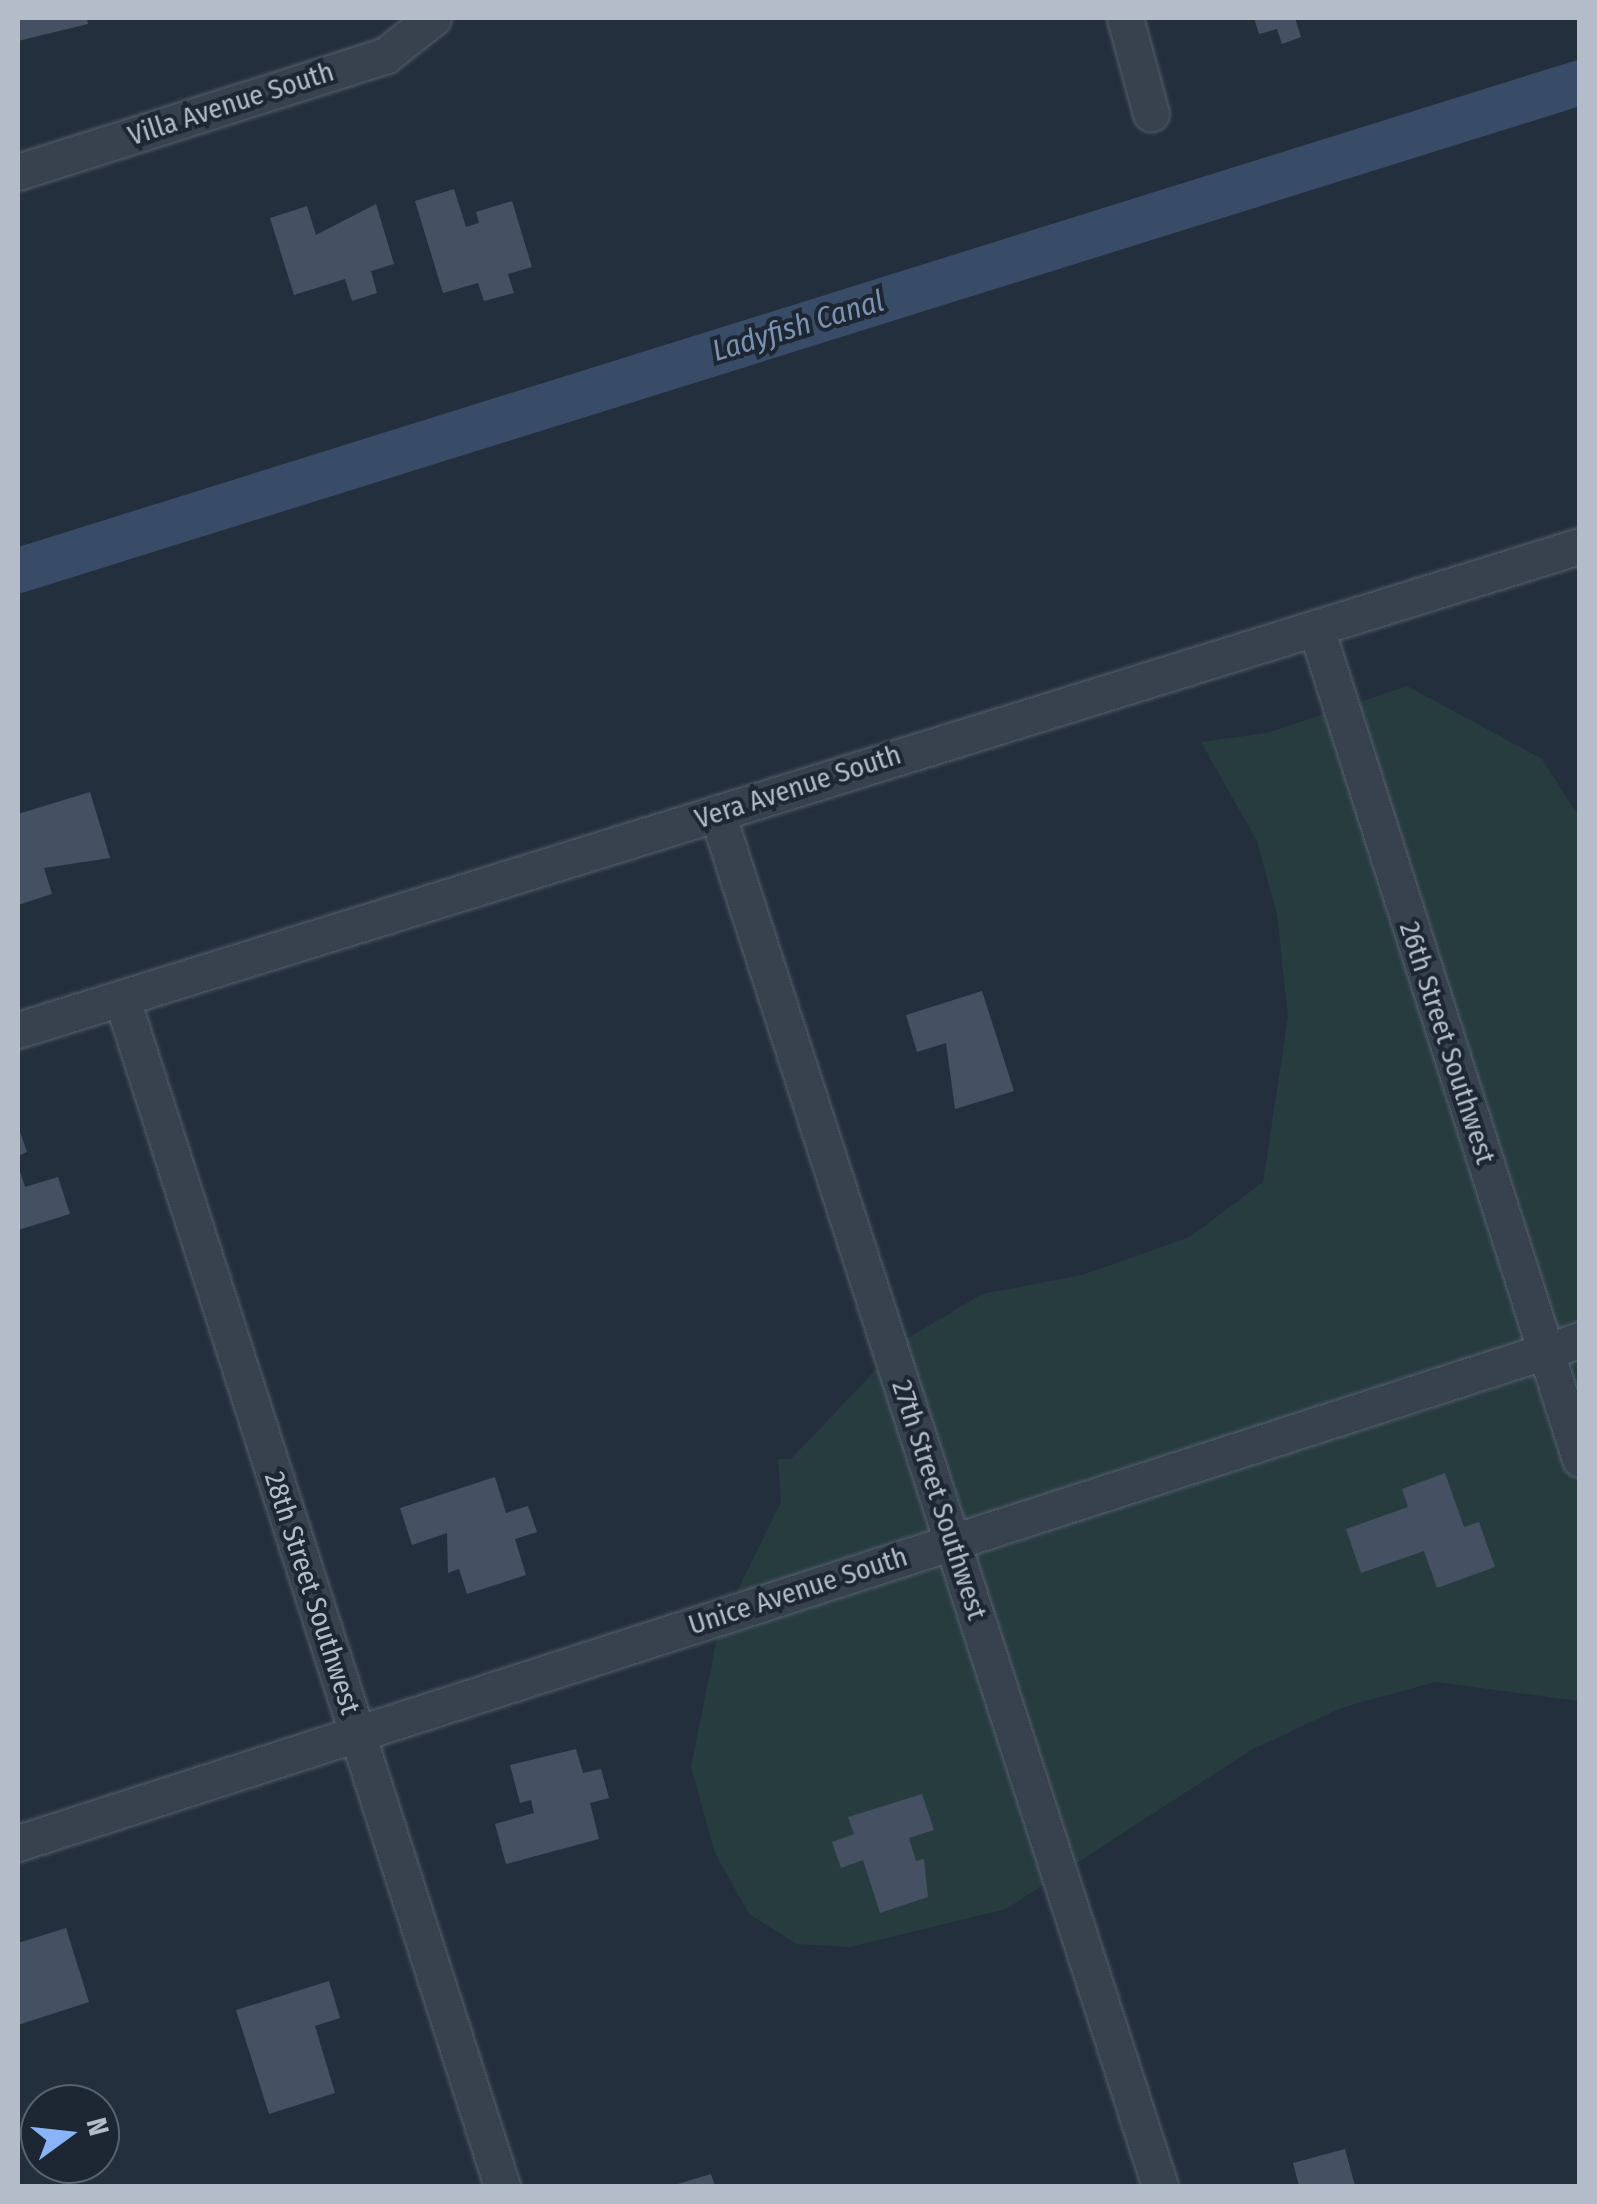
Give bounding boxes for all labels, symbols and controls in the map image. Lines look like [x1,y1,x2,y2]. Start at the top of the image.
street label: Villa Avenue South [124,55,338,153]
water label: Ladyfish Canal [708,283,888,369]
street label: Vera Avenue South [691,738,905,836]
street label: 26th Street Southwest [1392,918,1502,1168]
street label: 27th Street Southwest [884,1376,994,1624]
street label: 28th Street Southwest [257,1468,367,1718]
street label: Unice Avenue South [684,1540,912,1642]
north arrow [20,2084,120,2184]
text: N [79,2114,116,2139]

